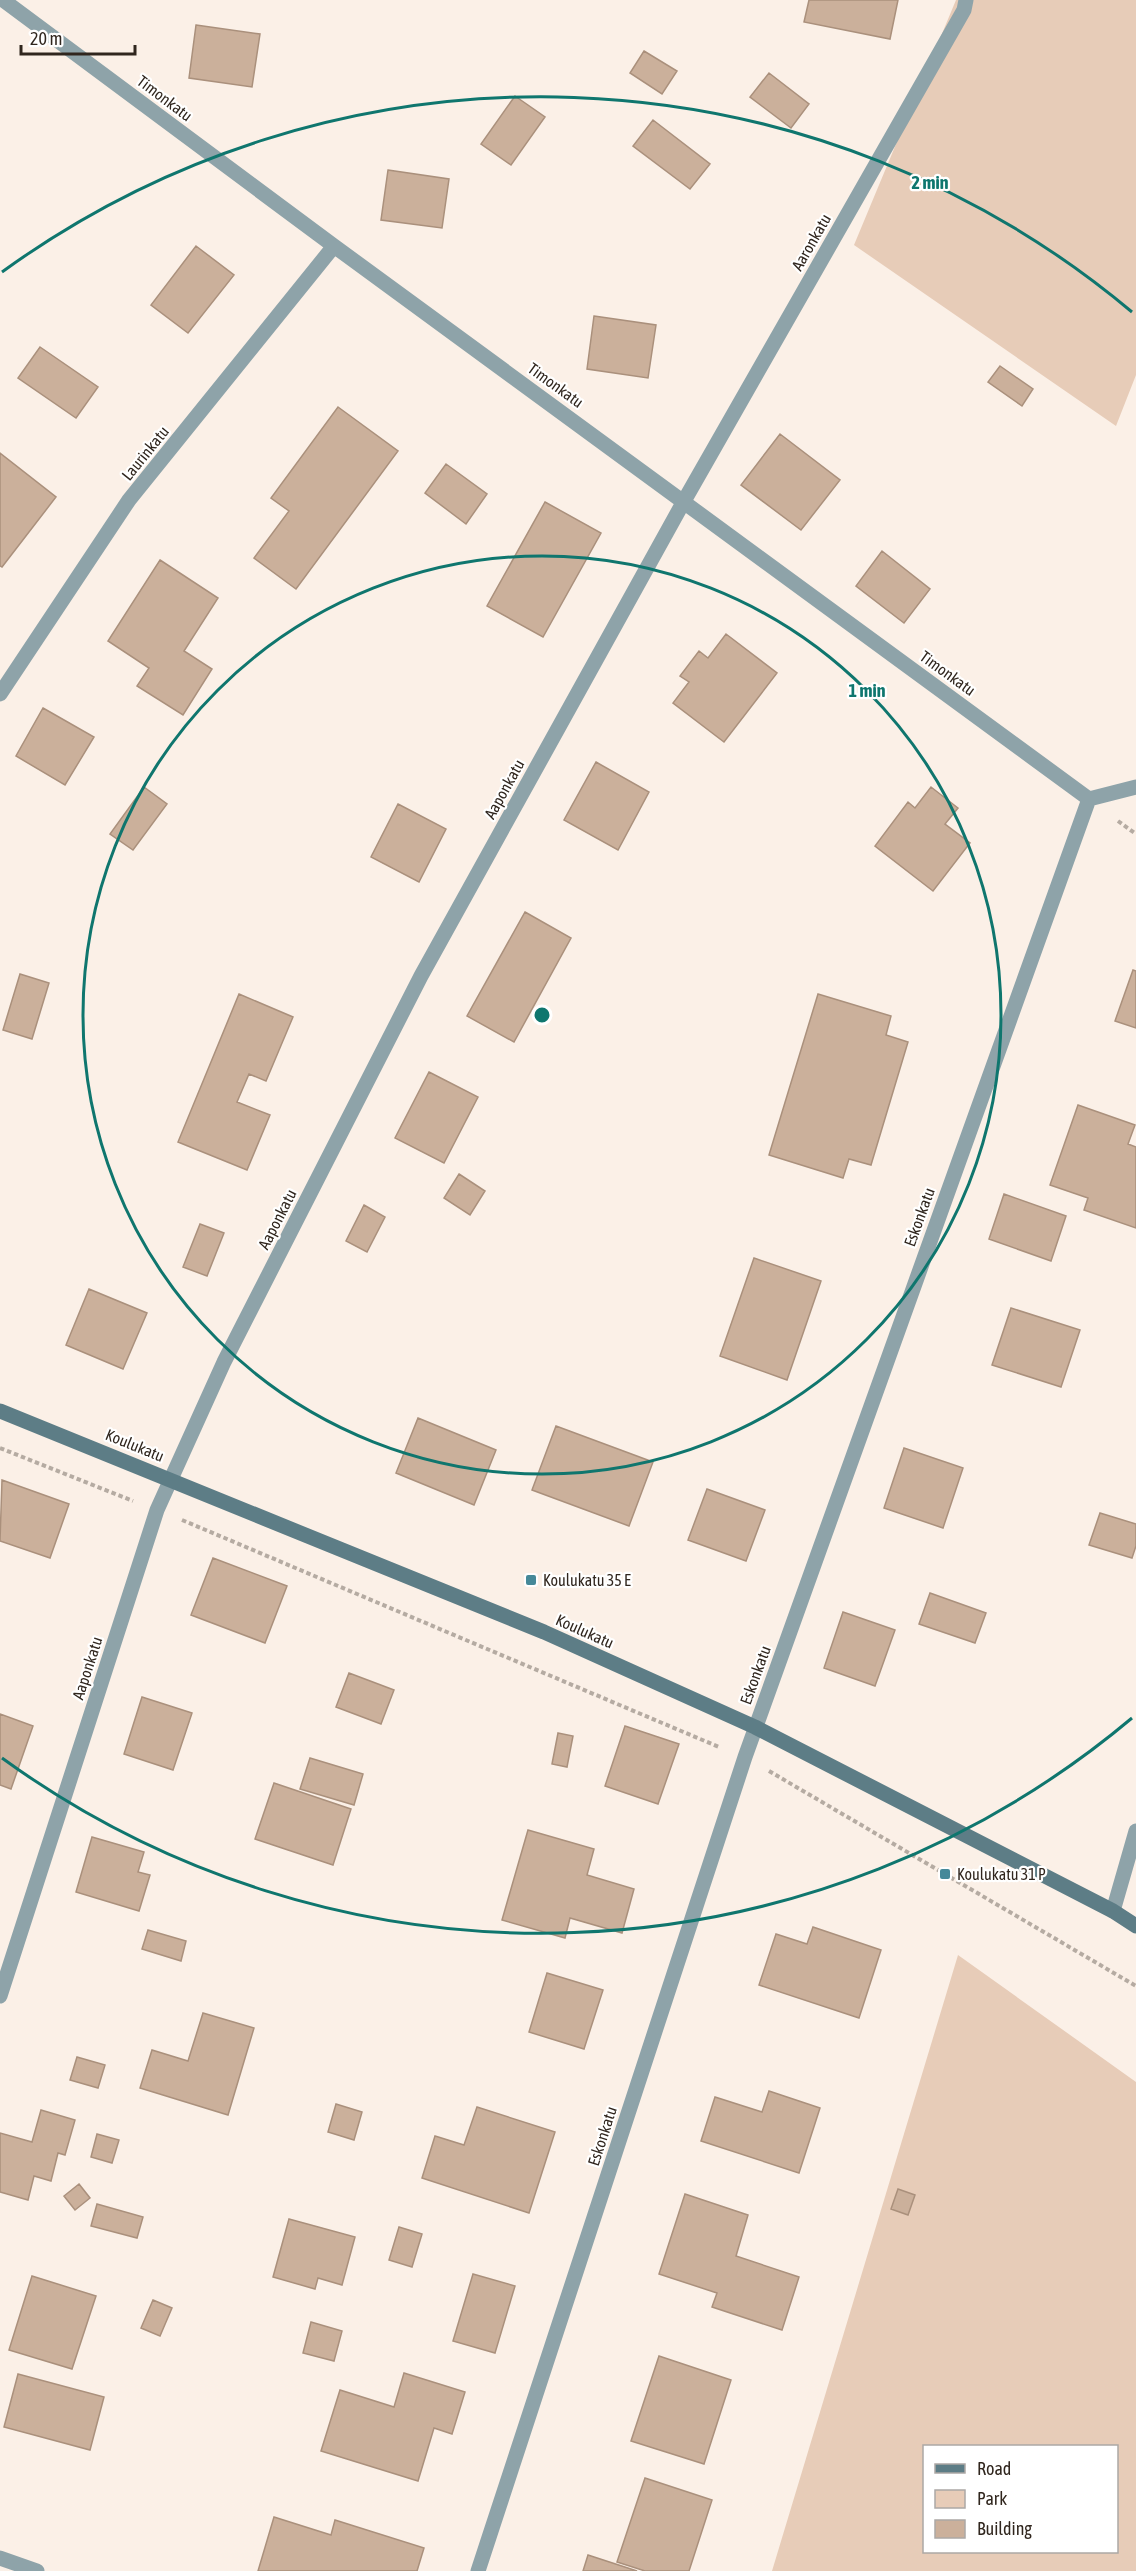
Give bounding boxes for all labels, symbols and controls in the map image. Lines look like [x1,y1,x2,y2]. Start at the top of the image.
scale bar [21,18,135,56]
text: 20 m [30,28,62,49]
street label: Timonkatu [134,72,196,124]
text: 2 min [912,172,949,193]
street label: Aaronkatu [788,211,834,273]
street label: Timonkatu [525,359,587,411]
street label: Laurinkatu [118,422,172,484]
street label: Timonkatu [917,647,979,699]
text: 1 min [849,680,886,701]
street label: Aaponkatu [480,756,528,822]
centre of rings [532,1005,552,1025]
street label: Eskonkatu [900,1185,938,1249]
street label: Aaponkatu [254,1186,301,1252]
street label: Koulukatu [103,1425,167,1465]
place label: Koulukatu 35 E [543,1571,631,1589]
marker: Koulukatu 35 E [524,1573,538,1587]
street label: Koulukatu [553,1610,617,1652]
street label: Aaponkatu [68,1634,107,1702]
street label: Eskonkatu [736,1643,774,1707]
place label: Koulukatu 31 P [957,1865,1046,1883]
marker: Koulukatu 31 P [938,1867,952,1881]
street label: Eskonkatu [584,2104,620,2168]
legend [923,2445,1118,2553]
text: Road [977,2458,1011,2479]
text: Park [977,2488,1007,2509]
text: Building [977,2518,1032,2539]

